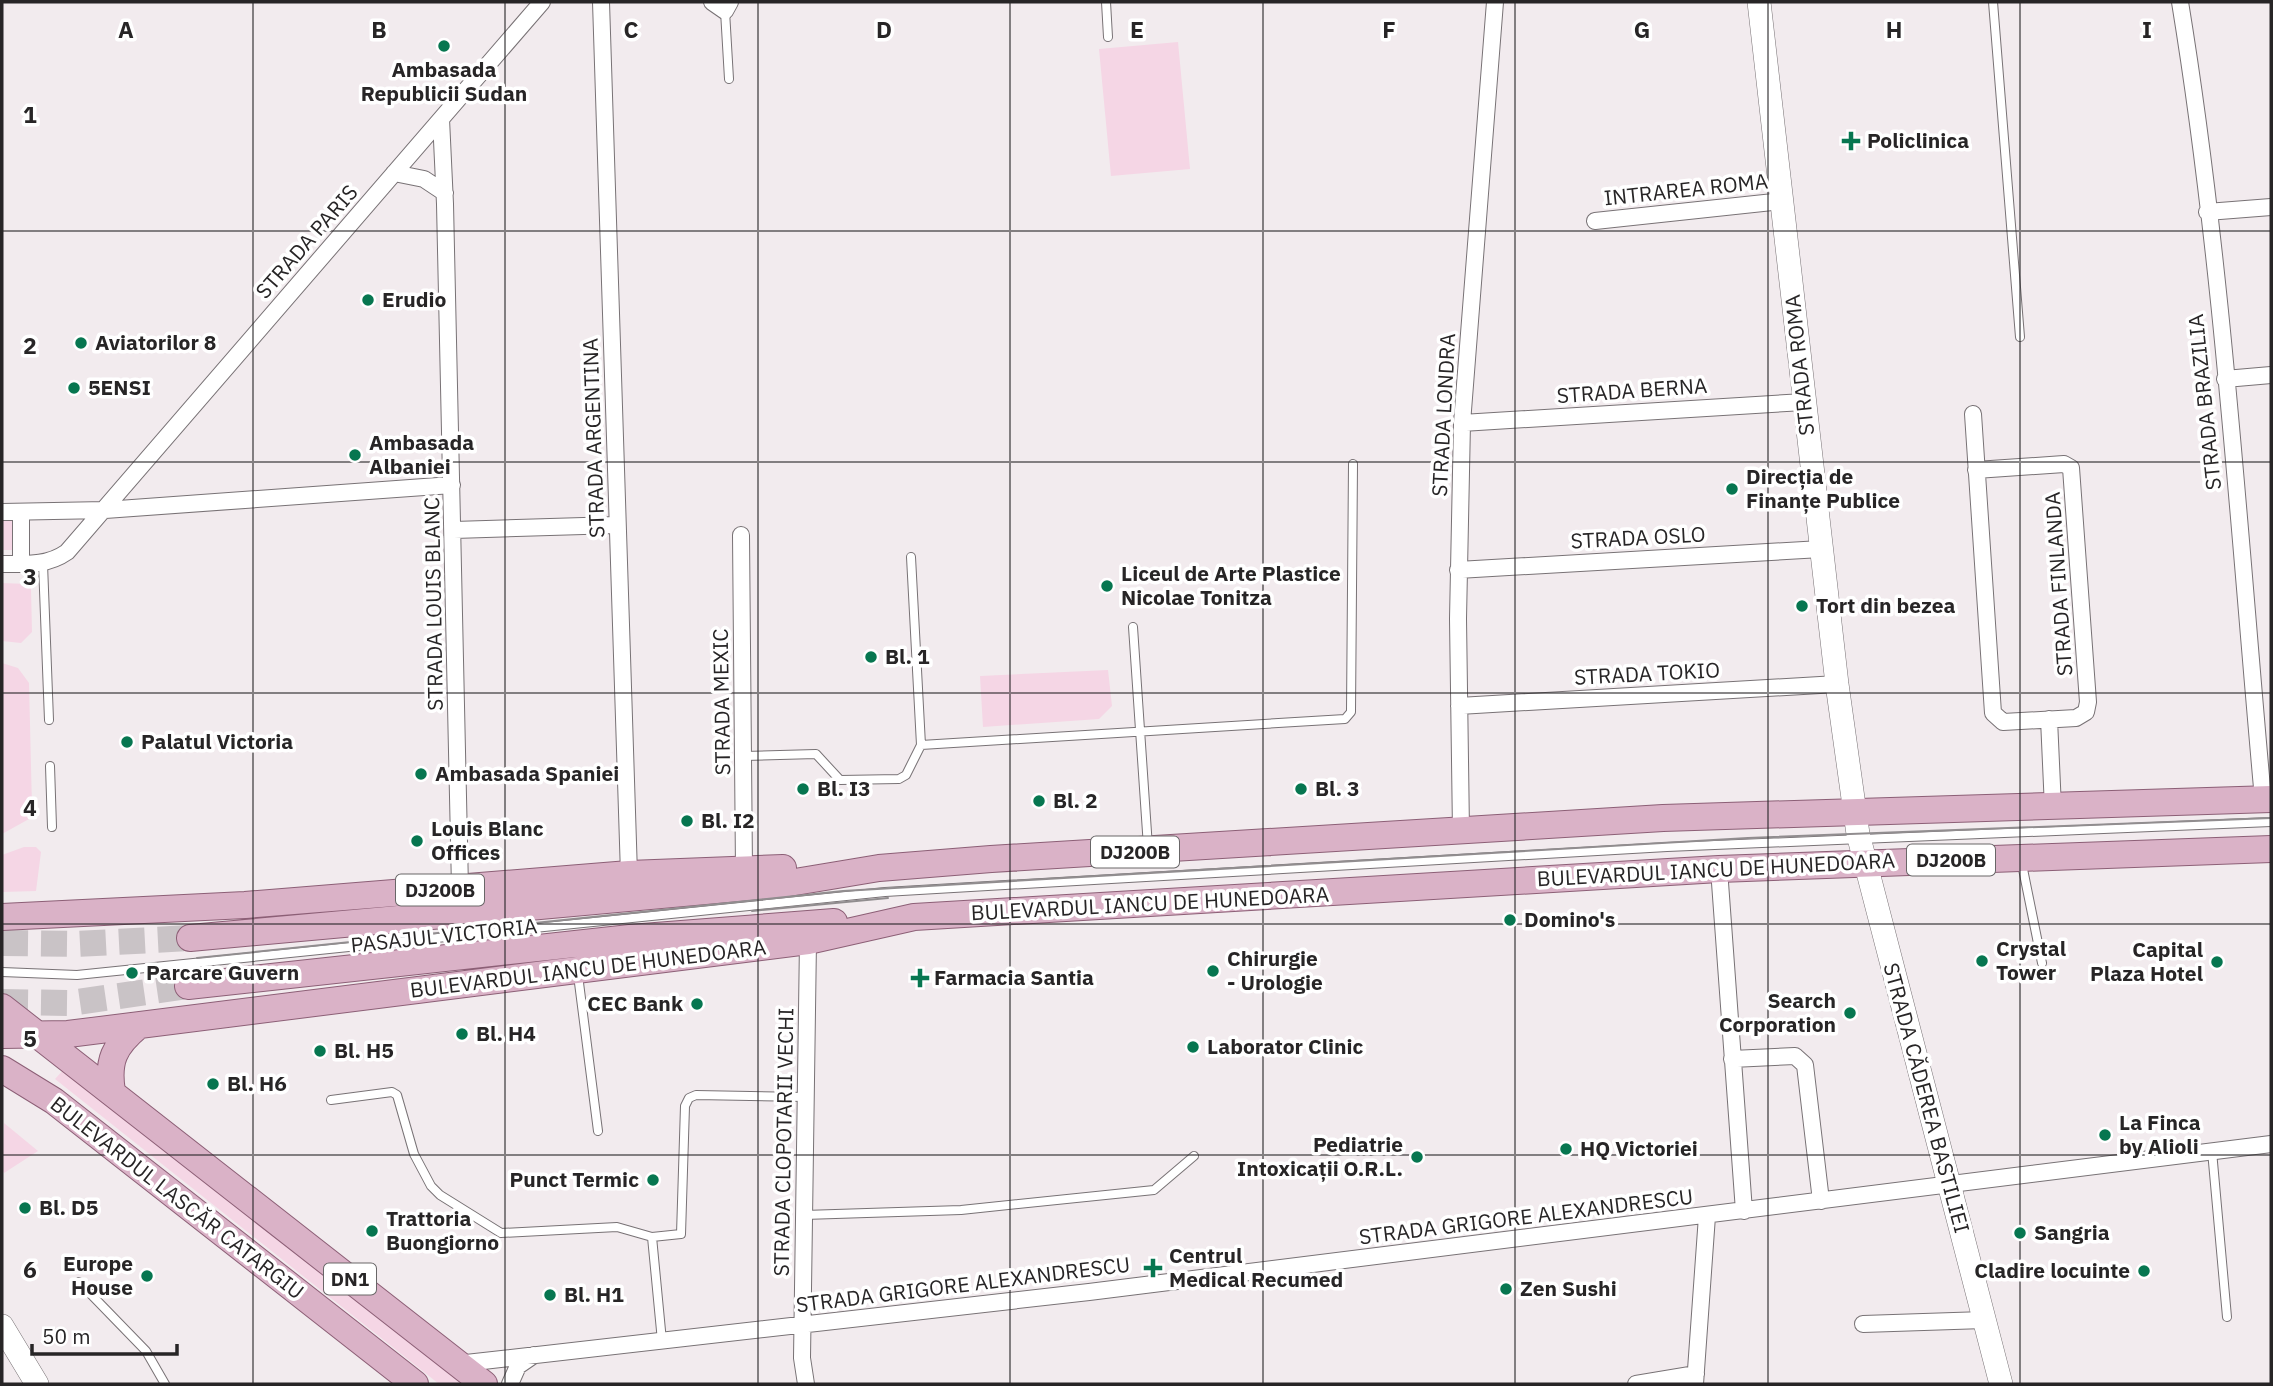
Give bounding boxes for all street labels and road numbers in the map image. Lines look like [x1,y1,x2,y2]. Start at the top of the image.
street label: INTRAREA ROMA [1602,166,1769,212]
street label: STRADA PARIS [249,178,364,304]
street label: STRADA ROMA [1778,293,1820,437]
street label: STRADA BRAZILIA [2181,313,2227,491]
street label: STRADA LONDRA [1425,332,1461,497]
street label: STRADA ARGENTINA [576,338,610,538]
street label: STRADA BERNA [1556,371,1708,409]
street label: STRADA FINLANDA [2038,491,2078,677]
street label: STRADA LOUIS BLANC [417,497,449,711]
street label: STRADA OSLO [1570,519,1706,555]
street label: STRADA MEXIC [706,628,736,776]
street label: STRADA TOKIO [1573,655,1721,691]
road number: DJ200B [1091,836,1179,867]
road number: DJ200B [1907,845,1995,876]
street label: BULEVARDUL IANCU DE HUNEDOARA [1536,846,1896,892]
road number: DJ200B [396,874,484,906]
street label: BULEVARDUL IANCU DE HUNEDOARA [970,880,1330,926]
street label: PASAJUL VICTORIA [349,911,539,959]
street label: BULEVARDUL IANCU DE HUNEDOARA [408,932,768,1004]
street label: STRADA CĂDEREA BASTILIEI [1877,959,1977,1236]
street label: STRADA CLOPOTARII VECHI [767,1007,799,1277]
street label: BULEVARDUL LASCĂR CATARGIU [45,1089,310,1305]
street label: STRADA GRIGORE ALEXANDRESCU [1357,1182,1695,1250]
street label: STRADA GRIGORE ALEXANDRESCU [794,1250,1132,1318]
road number: DN1 [324,1264,376,1294]

